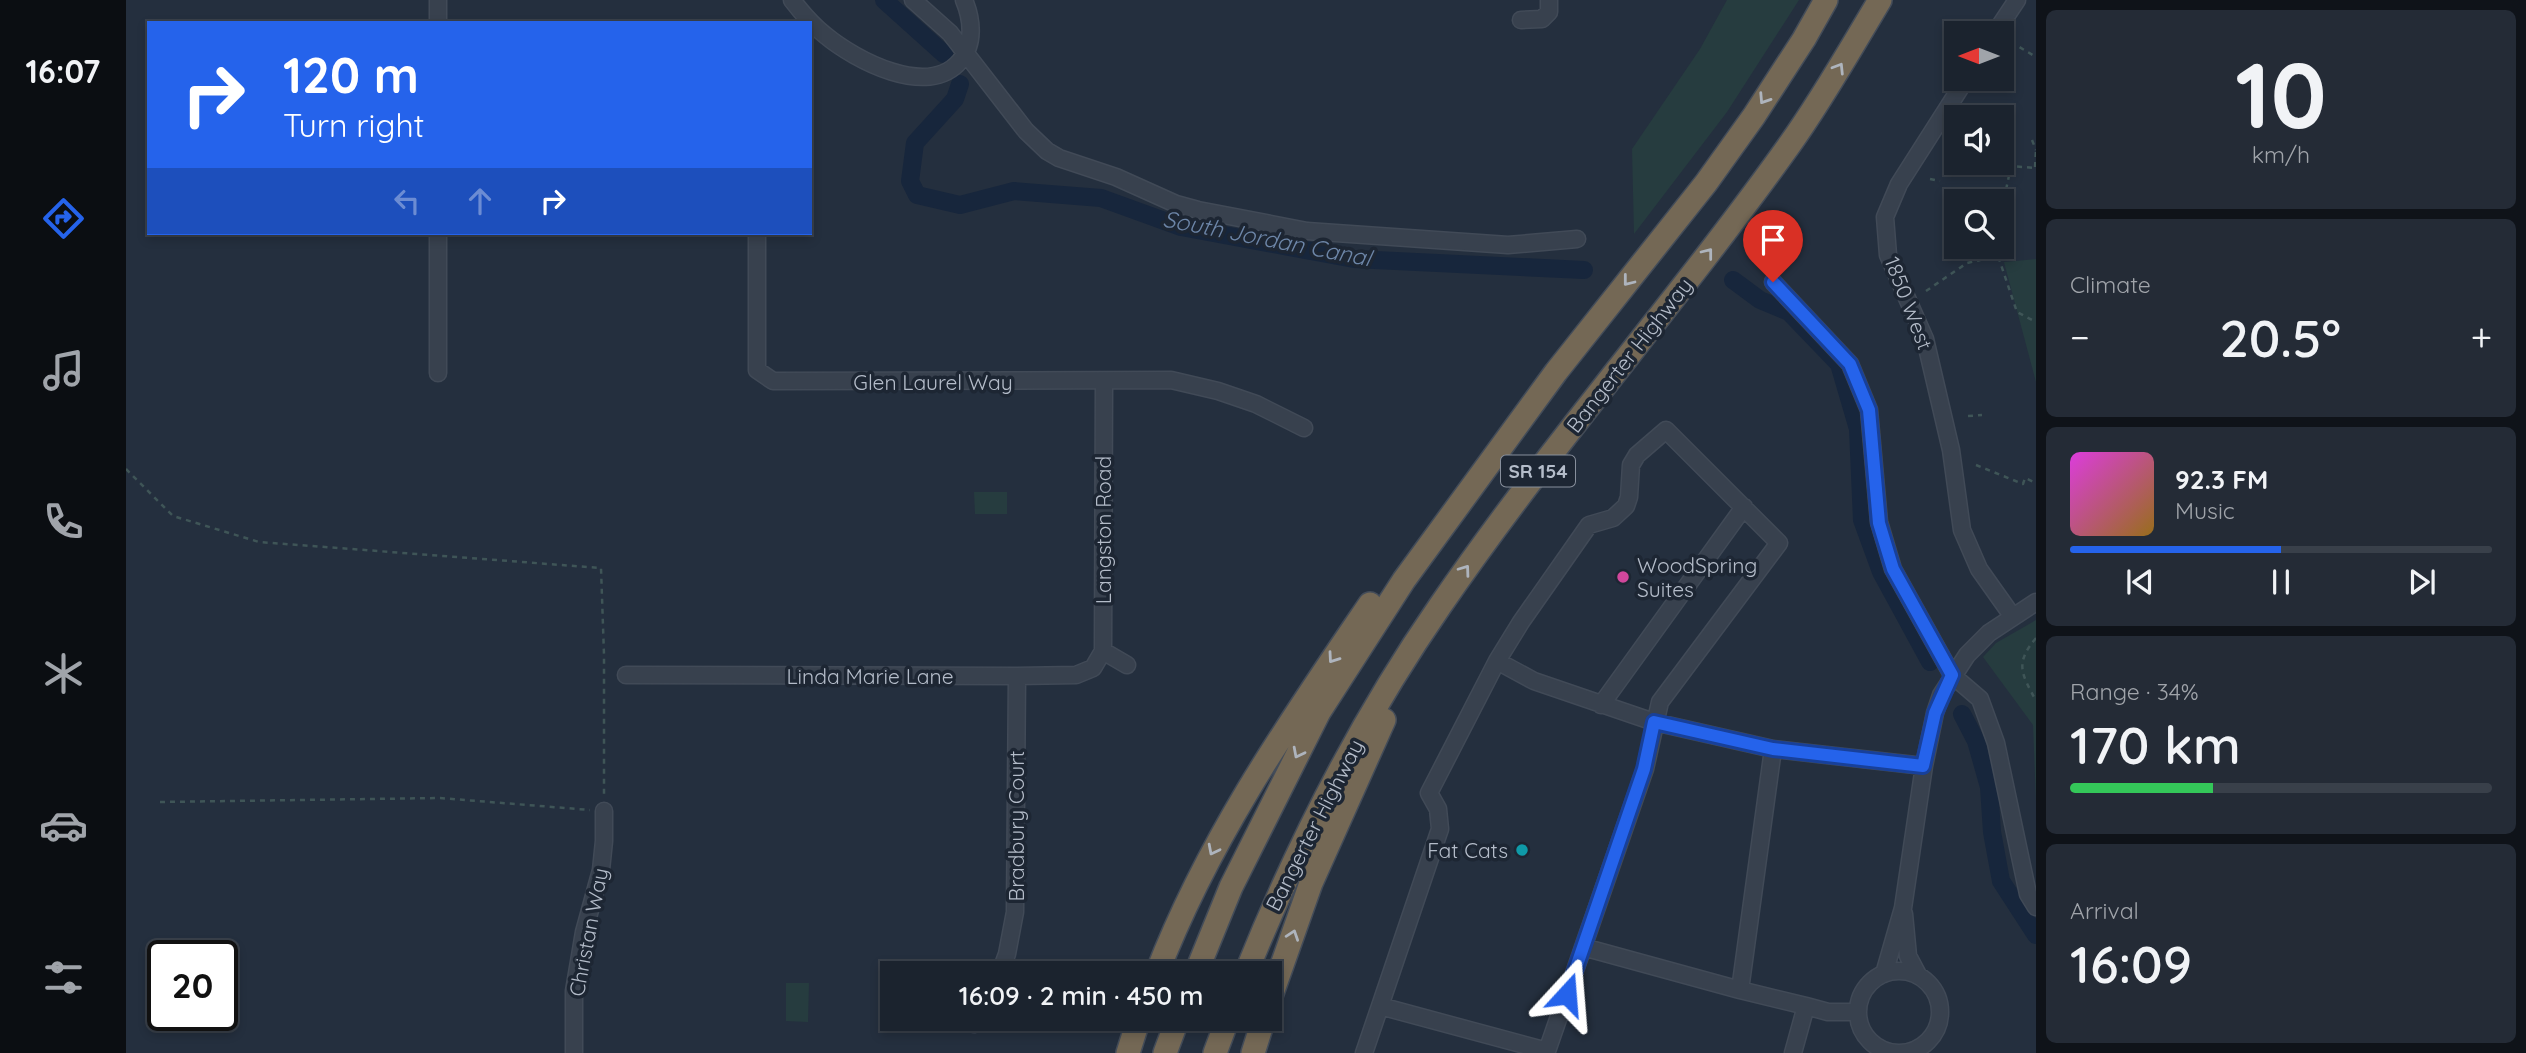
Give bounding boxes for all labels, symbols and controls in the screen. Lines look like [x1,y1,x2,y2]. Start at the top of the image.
north arrow [1944,21,2014,91]
map controls [1944,21,2014,259]
text: 10 [2235,37,2327,151]
text: 120 m [283,44,419,105]
icon: right [168,49,259,140]
text: 16:07 [26,51,100,91]
one-way arrow [1831,62,1844,75]
one-way arrow [1760,92,1773,105]
text: Turn right [283,105,424,145]
button: sound [1944,105,2014,175]
text: km/h [2252,140,2310,169]
icon: left [388,182,426,220]
icon: ahead [461,182,499,220]
icon: right [534,182,572,220]
button: search [1944,189,2014,259]
icon: directions [39,194,88,243]
water label: South Jordan Canal [1160,204,1376,273]
pin [1743,210,1803,282]
icon: arrive [1754,221,1792,259]
one-way arrow [1700,249,1713,261]
street label: 1850 West [1879,253,1939,353]
text: Climate [2070,270,2151,299]
street label: Bangerter Highway [1561,273,1697,437]
one-way arrow [1624,273,1636,286]
text: 20.5° [2219,305,2341,370]
text: − [2070,313,2090,361]
text: + [2471,313,2492,361]
icon: music [39,346,88,395]
street label: Glen Laurel Way [853,369,1013,395]
street label: Langston Road [1090,456,1116,604]
road number: SR 154 [1501,456,1575,486]
text: 92.3 FM [2175,463,2268,496]
text: Music [2175,496,2235,525]
icon: phone [39,497,88,546]
place label: WoodSpring Suites [1637,552,1757,602]
icon: previous [2121,563,2159,601]
icon: pause [2262,563,2300,601]
icon: next [2403,563,2441,601]
one-way arrow [1457,565,1470,578]
marker: WoodSpring Suites [1615,569,1631,585]
icon: climate [39,649,88,698]
one-way arrow [1329,650,1341,663]
street label: Linda Marie Lane [786,663,954,689]
text: Range · 34% [2070,677,2199,706]
text: 170 km [2070,712,2241,777]
street label: Bangerter Highway [1260,735,1368,915]
one-way arrow [1293,746,1307,758]
street label: Bradbury Court [1003,751,1029,901]
icon: car [39,801,88,850]
place label: Fat Cats [1427,837,1508,863]
marker: Fat Cats [1514,842,1530,858]
one-way arrow [1208,843,1221,856]
street label: Christan Way [563,865,613,999]
text: Arrival [2070,896,2139,925]
one-way arrow [1285,929,1299,941]
text: 16:09 [2070,931,2192,996]
speed limit sign: 20 [147,940,238,1031]
icon: filters [39,953,88,1002]
position arrow [1530,957,1604,1031]
text: 16:09 · 2 min · 450 m [959,979,1203,1012]

